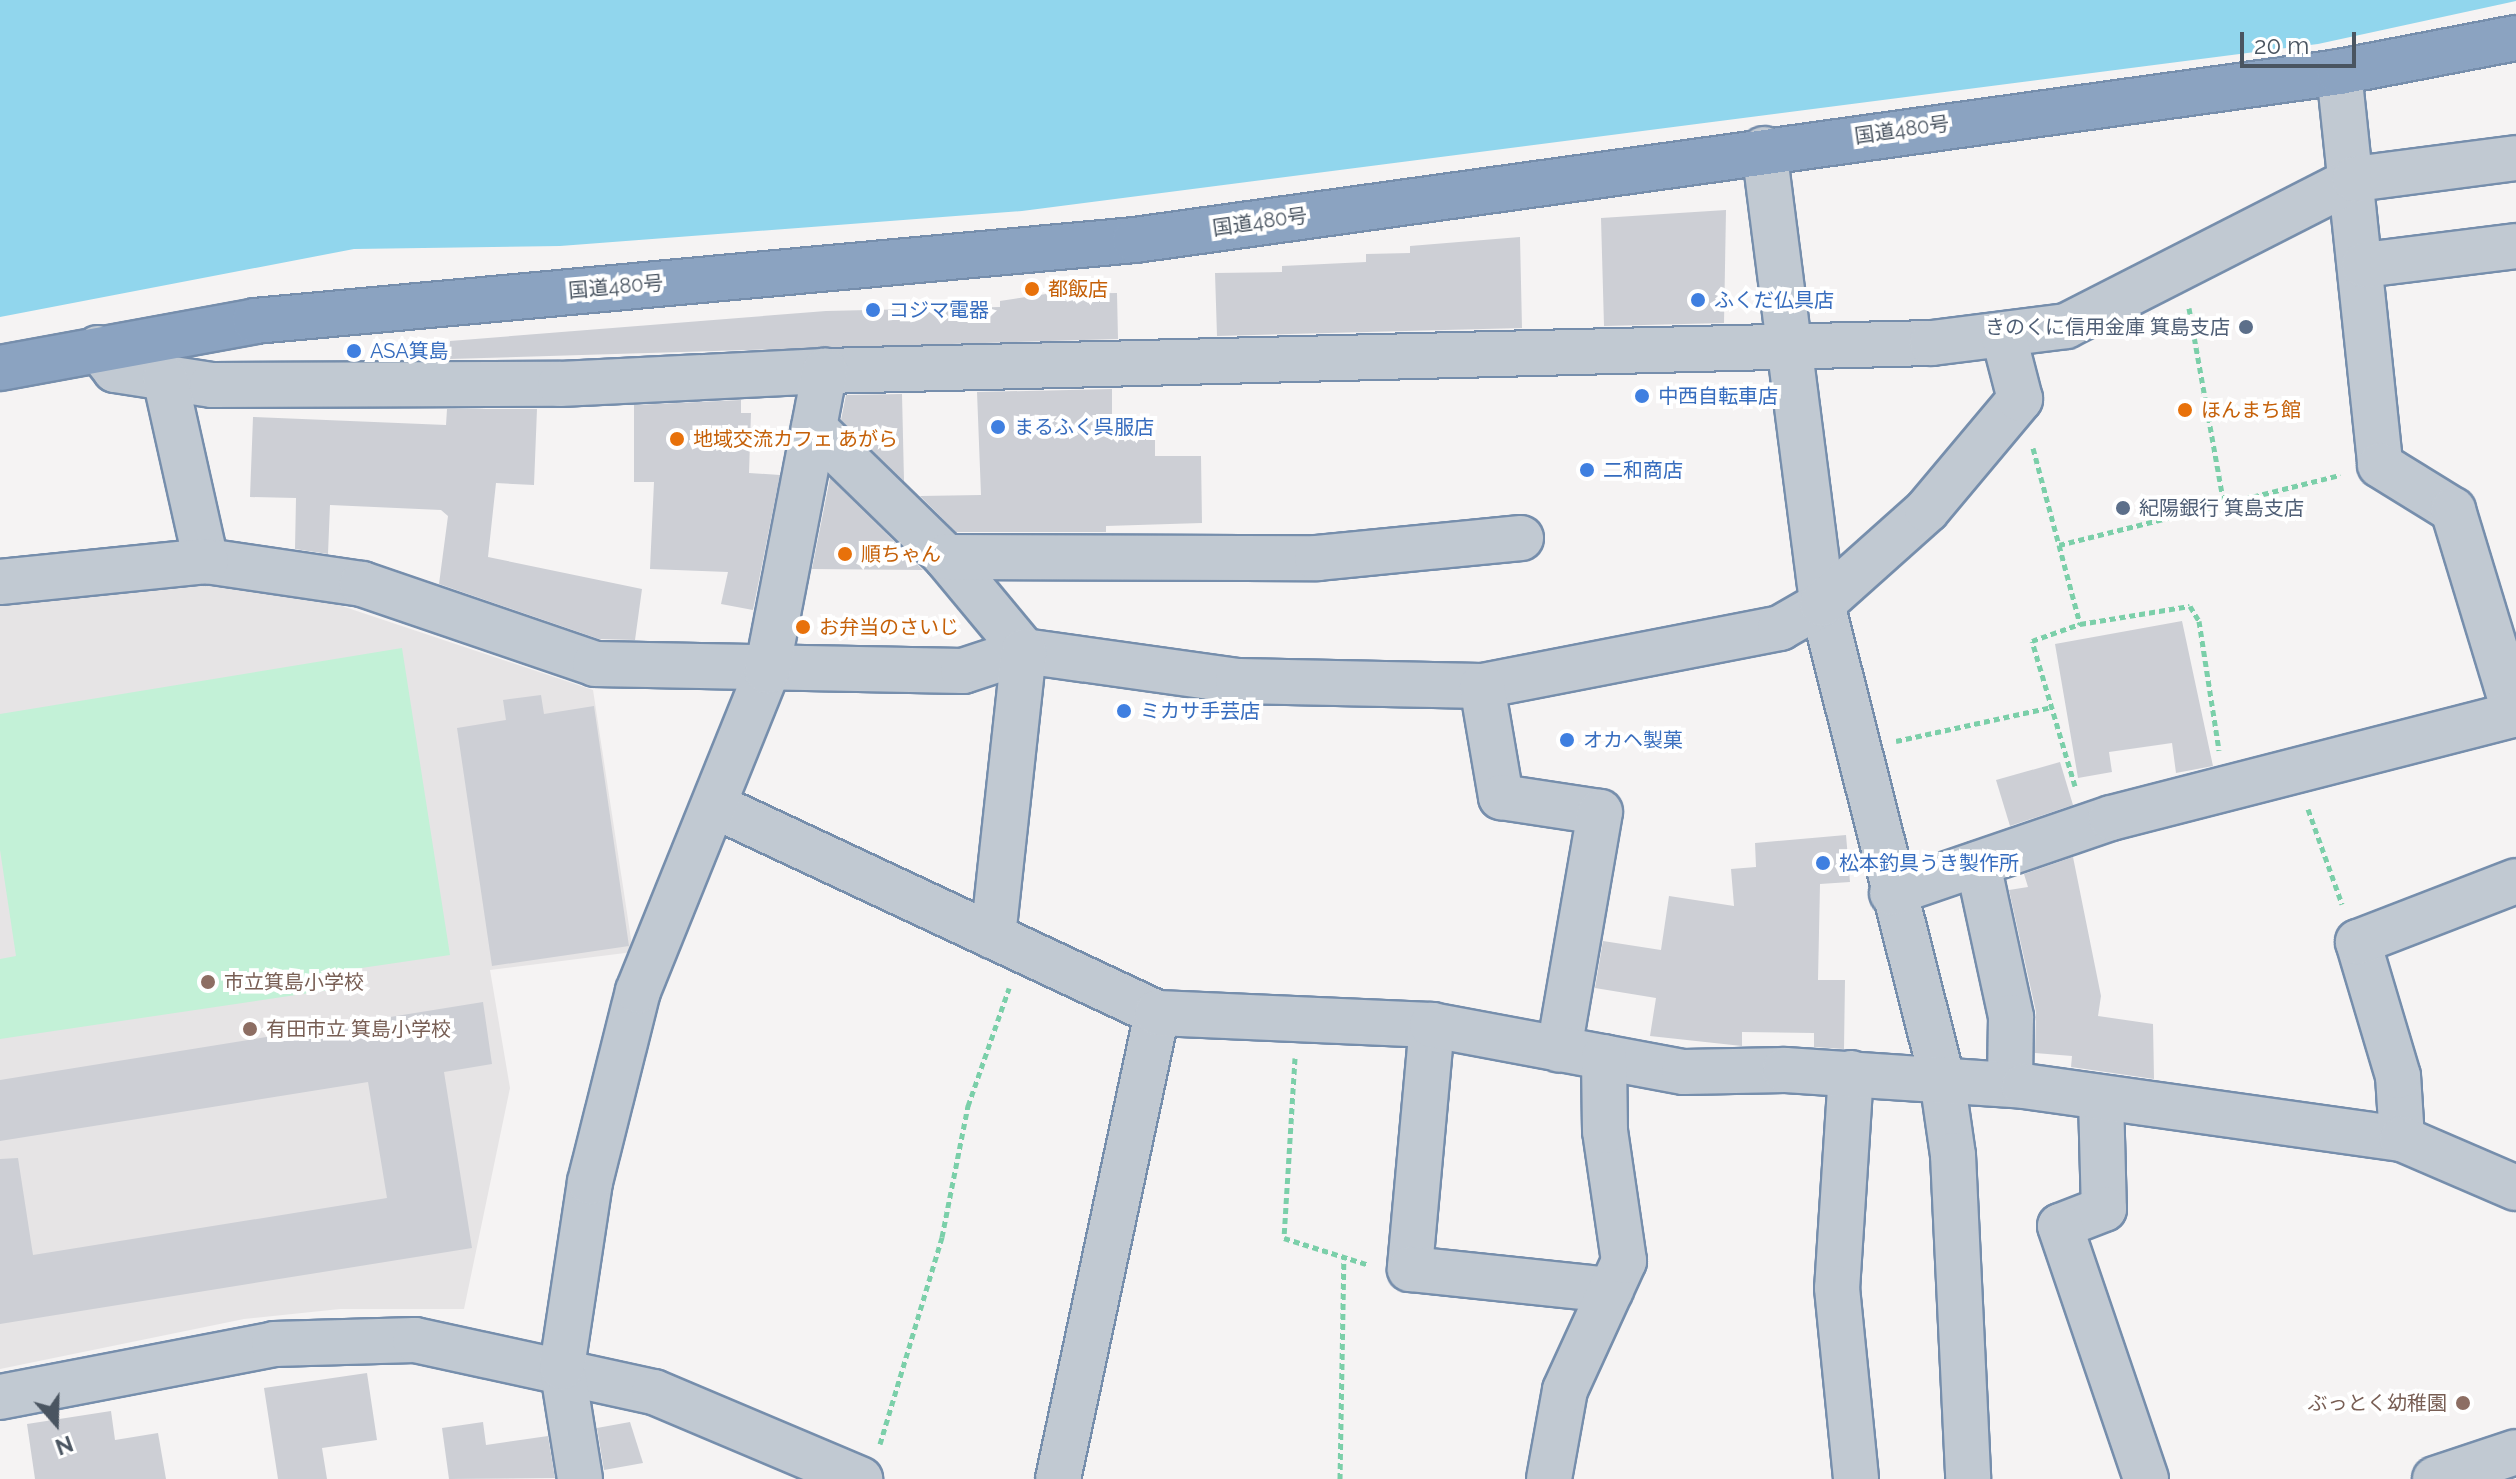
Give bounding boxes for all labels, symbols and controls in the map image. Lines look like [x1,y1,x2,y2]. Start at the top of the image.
scale bar [2244,16,2360,66]
text: 20 m [2254,31,2309,60]
street label: 国道480号 [1853,112,1951,148]
street label: 国道480号 [1211,204,1309,240]
street label: 国道480号 [568,271,664,303]
place label: 都飯店 [1048,277,1108,301]
marker: 都飯店 [1023,280,1041,298]
place label: ふくだ仏具店 [1714,288,1834,312]
marker: ふくだ仏具店 [1689,291,1707,309]
place label: コジマ電器 [889,298,989,322]
marker: コジマ電器 [864,301,882,319]
place label: きのくに信用金庫 箕島支店 [1985,315,2230,339]
marker: きのくに信用金庫 箕島支店 [2237,318,2255,336]
place label: ASA箕島 [370,339,449,363]
marker: ASA箕島 [345,342,363,360]
place label: 中西自転車店 [1658,384,1778,408]
marker: 中西自転車店 [1633,387,1651,405]
place label: ほんまち館 [2201,398,2301,422]
marker: ほんまち館 [2176,401,2194,419]
place label: まるふく呉服店 [1014,415,1154,439]
marker: まるふく呉服店 [989,418,1007,436]
place label: 地域交流カフェ あがら [693,427,898,451]
marker: 地域交流カフェ あがら [668,430,686,448]
place label: 二和商店 [1603,458,1683,482]
marker: 二和商店 [1578,461,1596,479]
place label: 紀陽銀行 箕島支店 [2139,496,2304,520]
marker: 紀陽銀行 箕島支店 [2114,499,2132,517]
place label: 順ちゃん [861,542,941,566]
marker: 順ちゃん [836,545,854,563]
place label: お弁当のさいじ [819,615,959,639]
marker: お弁当のさいじ [794,618,812,636]
place label: ミカサ手芸店 [1140,699,1260,723]
marker: ミカサ手芸店 [1115,702,1133,720]
place label: オカヘ製菓 [1583,728,1683,752]
marker: オカヘ製菓 [1558,731,1576,749]
place label: 松本釣具うき製作所 [1839,851,2019,875]
marker: 松本釣具うき製作所 [1814,854,1832,872]
place label: 市立箕島小学校 [224,970,364,994]
marker: 市立箕島小学校 [199,973,217,991]
place label: 有田市立 箕島小学校 [266,1017,451,1041]
marker: 有田市立 箕島小学校 [241,1020,259,1038]
north arrow [16,1383,96,1463]
place label: ぶっとく幼稚園 [2307,1391,2447,1415]
marker: ぶっとく幼稚園 [2454,1394,2472,1412]
text: N [52,1430,77,1461]

